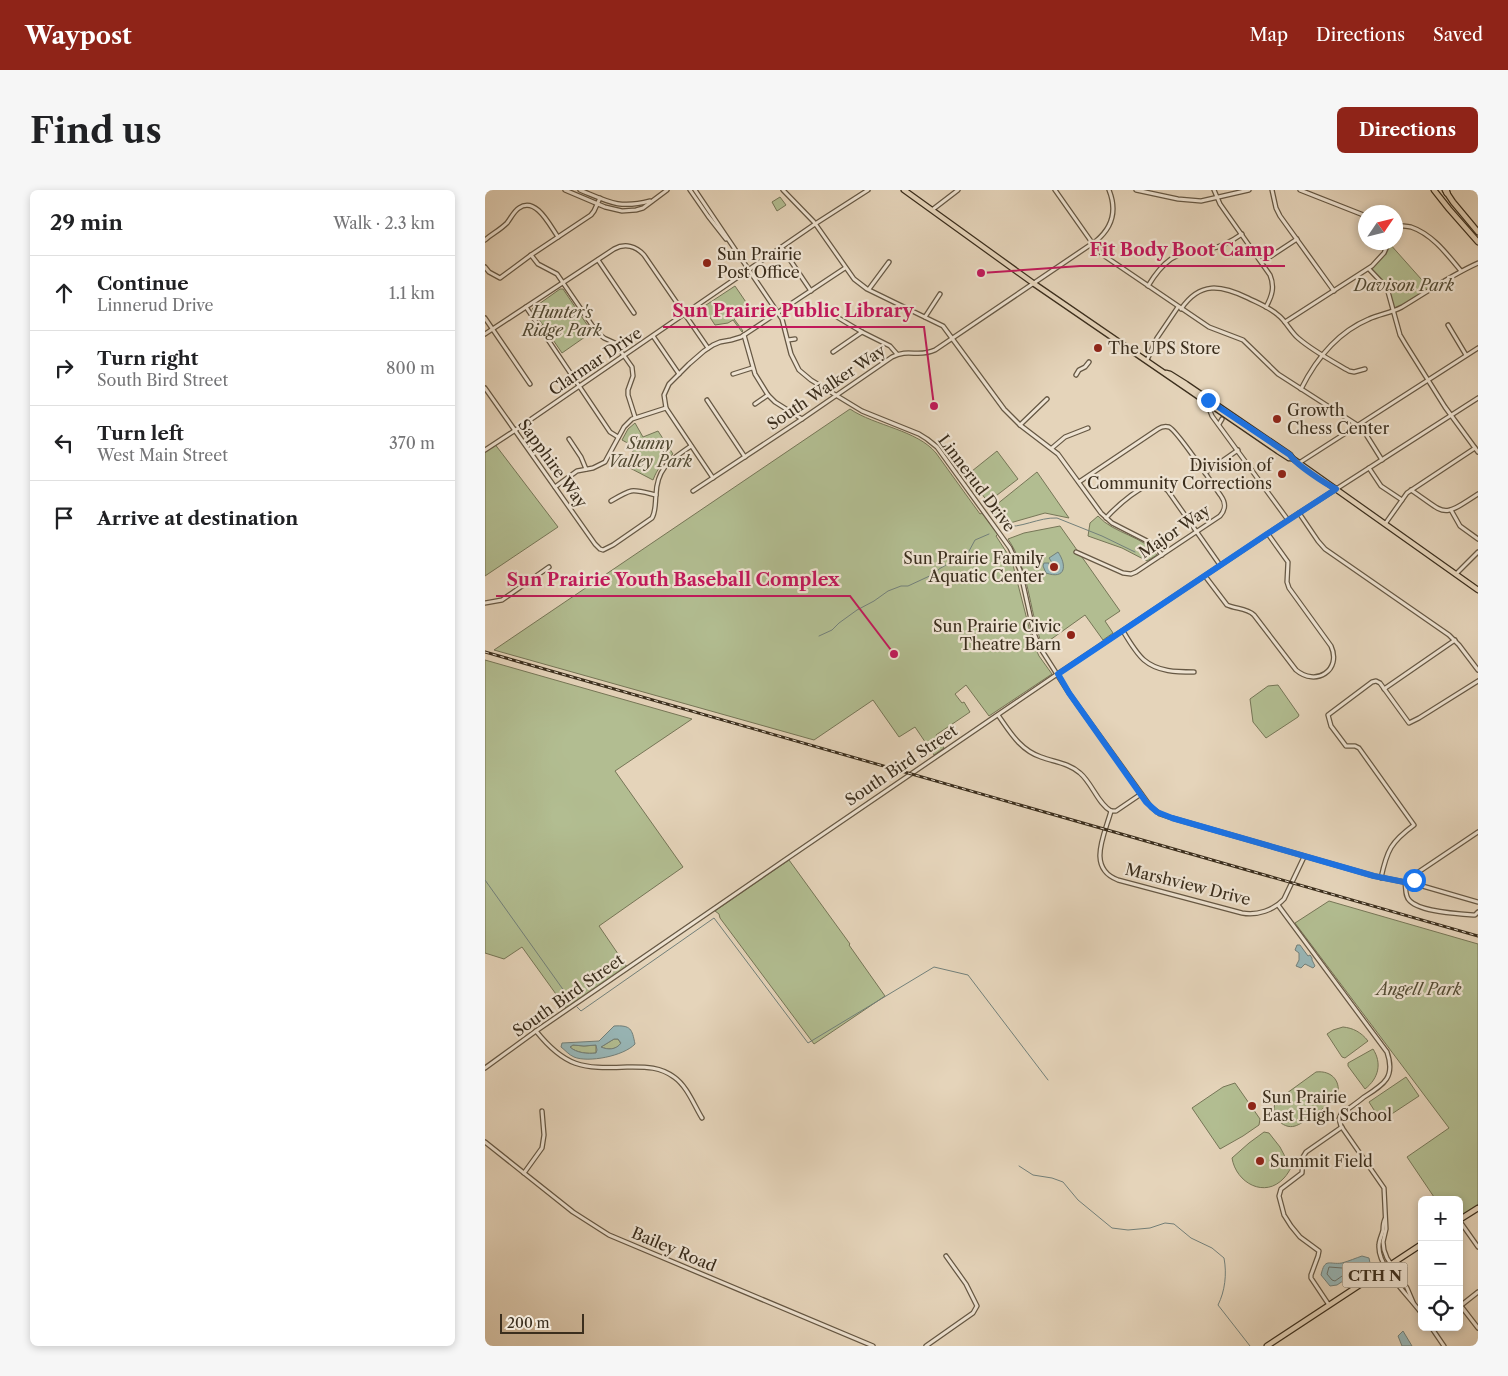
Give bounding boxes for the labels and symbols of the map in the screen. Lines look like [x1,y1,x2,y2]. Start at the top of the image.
north arrow [1358,205,1403,250]
callout: Fit Body Boot Camp [1080,233,1285,266]
text: Fit Body Boot Camp [1090,239,1275,261]
place label: Sun Prairie Post Office [717,244,802,282]
marker: Sun Prairie Post Office [701,257,713,269]
park label: Davison Park [1352,275,1455,295]
callout: Sun Prairie Public Library [663,294,924,327]
text: Sun Prairie Public Library [672,300,915,322]
park label: Hunter's Ridge Park [520,302,602,340]
street label: Clarmar Drive [545,323,645,399]
place label: The UPS Store [1108,338,1221,358]
street label: South Walker Way [763,339,890,434]
marker: The UPS Store [1092,342,1104,354]
route end [1197,389,1220,412]
place label: Growth Chess Center [1287,400,1389,438]
marker: Growth Chess Center [1271,413,1283,425]
street label: Sapphire Way [514,415,593,512]
street label: Linnerud Drive [934,430,1020,536]
park label: Sunny Valley Park [608,433,693,471]
place label: Division of Community Corrections [1087,455,1274,493]
marker: Division of Community Corrections [1276,468,1288,480]
street label: Major Way [1134,499,1214,562]
place label: Sun Prairie Family Aquatic Center [903,548,1045,586]
marker: Sun Prairie Family Aquatic Center [1048,561,1060,573]
callout: Sun Prairie Youth Baseball Complex [496,563,850,596]
text: Sun Prairie Youth Baseball Complex [507,569,840,591]
place label: Sun Prairie Civic Theatre Barn [933,616,1061,654]
marker: Sun Prairie Civic Theatre Barn [1065,629,1077,641]
street label: South Bird Street [841,720,961,810]
street label: Marshview Drive [1123,859,1253,909]
route start [1403,869,1426,892]
street label: South Bird Street [509,949,628,1041]
park label: Angell Park [1373,979,1462,999]
place label: Sun Prairie East High School [1262,1087,1392,1125]
marker: Sun Prairie East High School [1246,1100,1258,1112]
place label: Summit Field [1270,1151,1373,1171]
marker: Summit Field [1254,1155,1266,1167]
street label: Bailey Road [629,1222,720,1276]
road number: CTH N [1343,1262,1407,1288]
scale bar [500,1311,584,1334]

